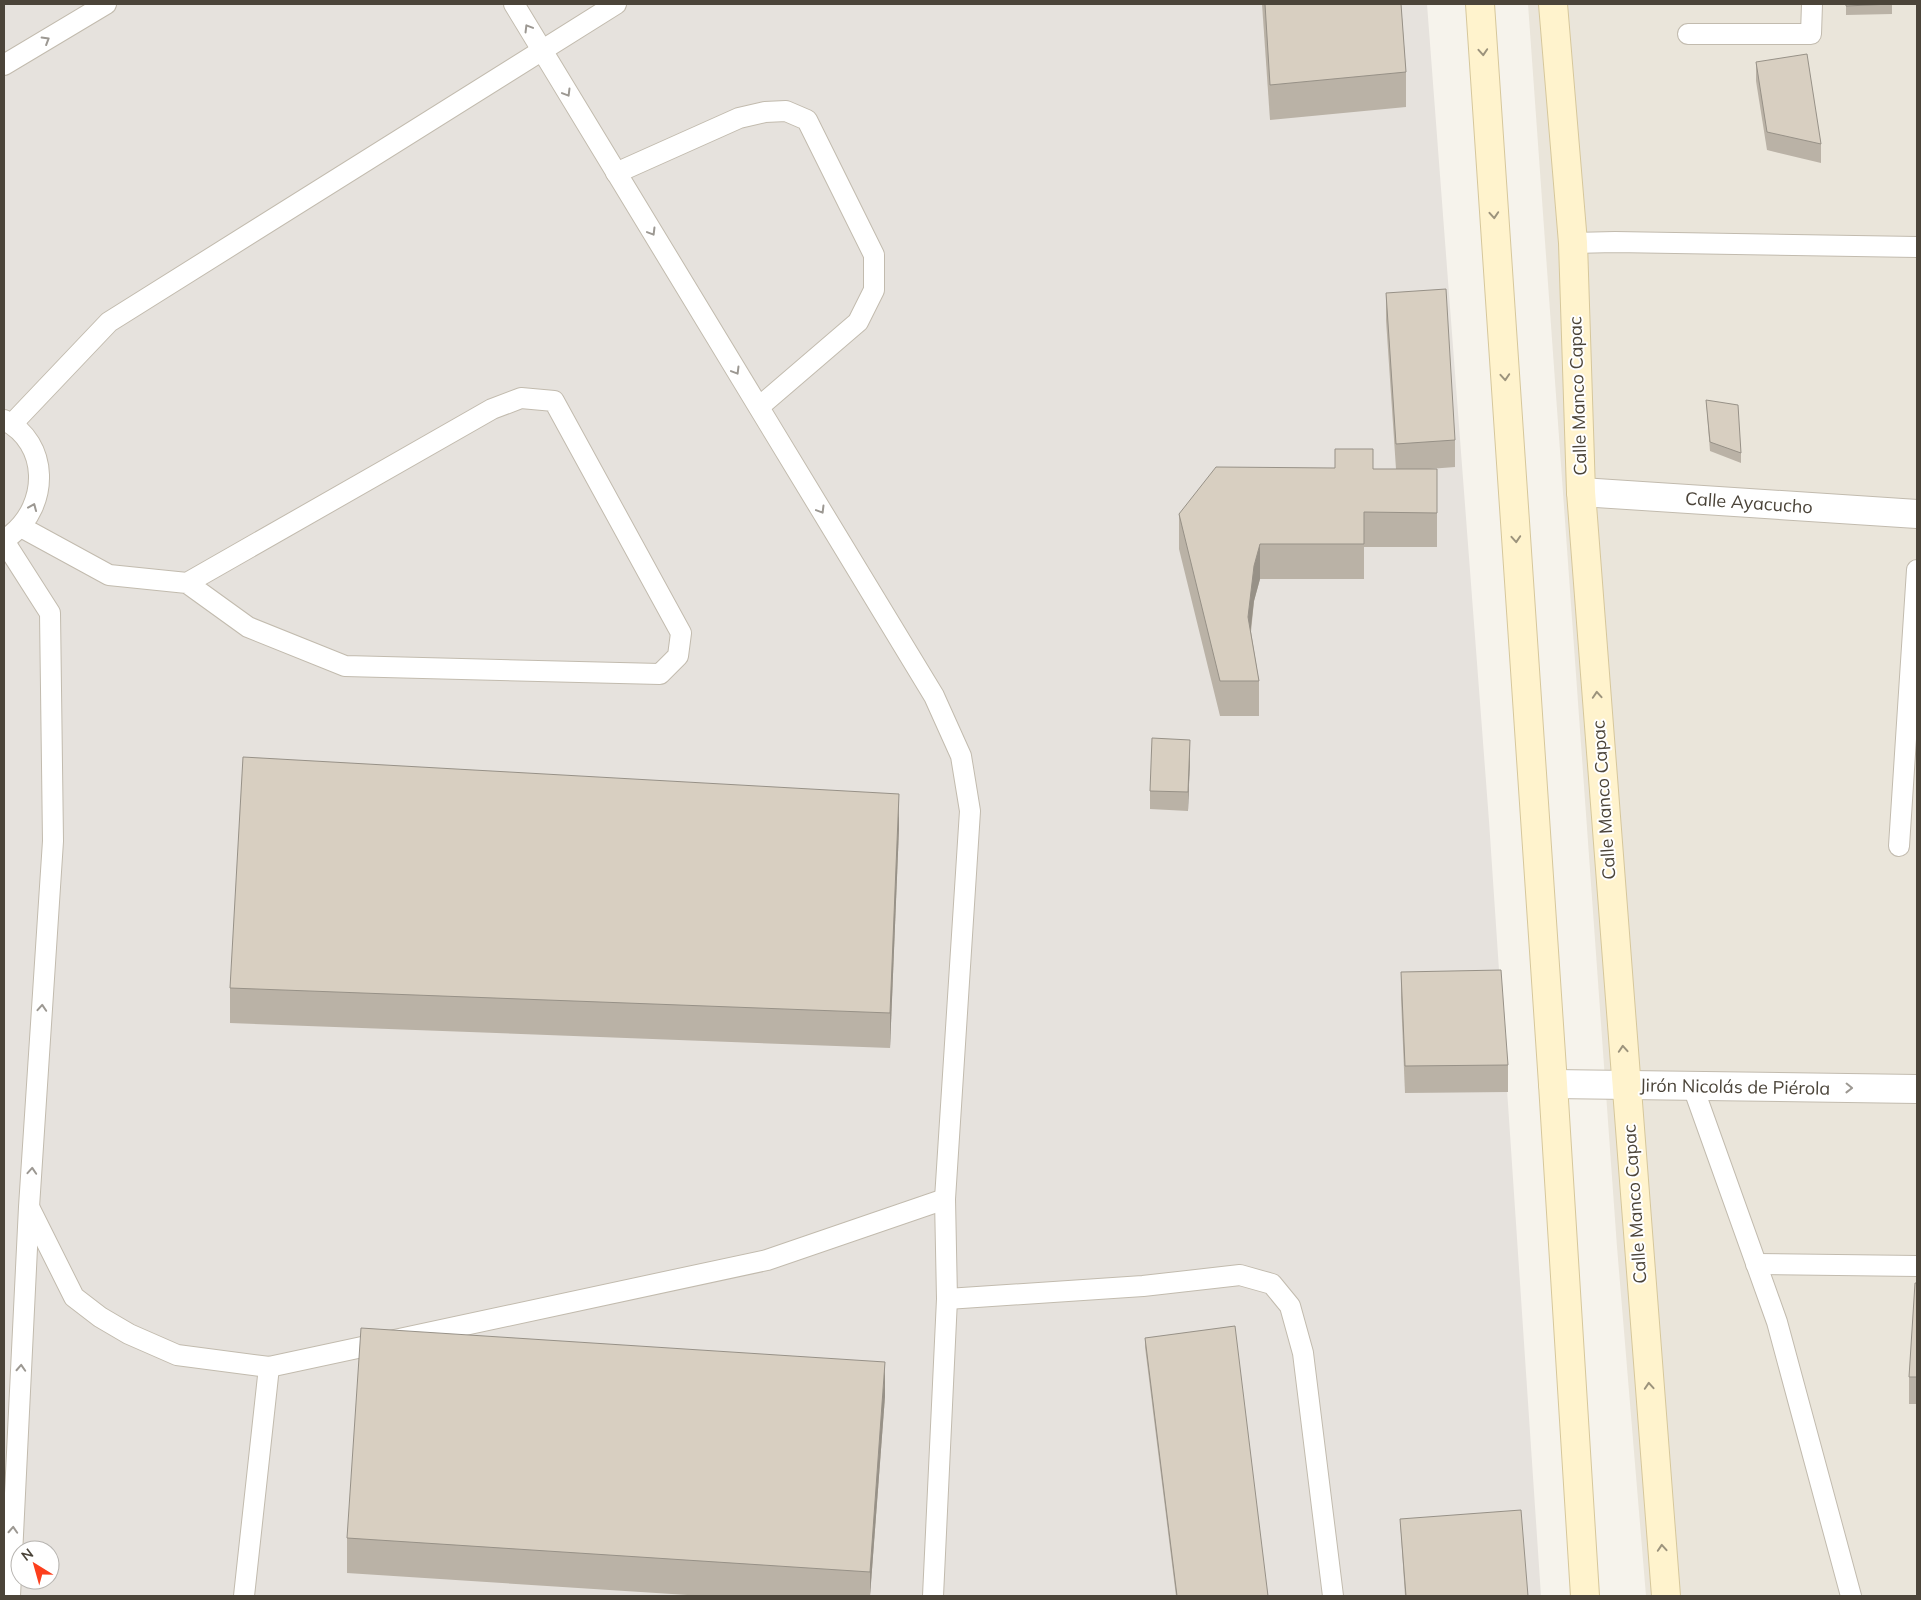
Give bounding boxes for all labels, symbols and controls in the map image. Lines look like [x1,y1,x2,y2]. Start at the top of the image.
one-way arrow [524,24,534,33]
one-way arrow [40,37,49,47]
one-way arrow [1478,49,1489,57]
one-way arrow [561,88,571,97]
one-way arrow [1489,211,1500,219]
one-way arrow [645,227,655,236]
street label: Calle Manco Capac [1563,316,1592,476]
one-way arrow [730,365,740,374]
one-way arrow [1500,373,1511,381]
street label: Calle Ayacucho [1684,487,1814,518]
one-way arrow [27,503,37,512]
one-way arrow [815,504,824,513]
one-way arrow [1510,535,1521,543]
one-way arrow [1591,691,1602,699]
street label: Calle Manco Capac [1586,719,1621,880]
one-way arrow [37,1004,48,1012]
one-way arrow [1618,1045,1629,1053]
street label: Jirón Nicolás de Piérola [1640,1073,1830,1100]
one-way arrow [1846,1083,1854,1094]
street label: Calle Manco Capac [1617,1123,1652,1284]
one-way arrow [26,1166,37,1174]
one-way arrow [16,1364,27,1372]
one-way arrow [1644,1381,1655,1389]
one-way arrow [8,1526,19,1534]
north arrow [10,1540,60,1590]
one-way arrow [1657,1543,1668,1551]
text: N [18,1544,37,1565]

